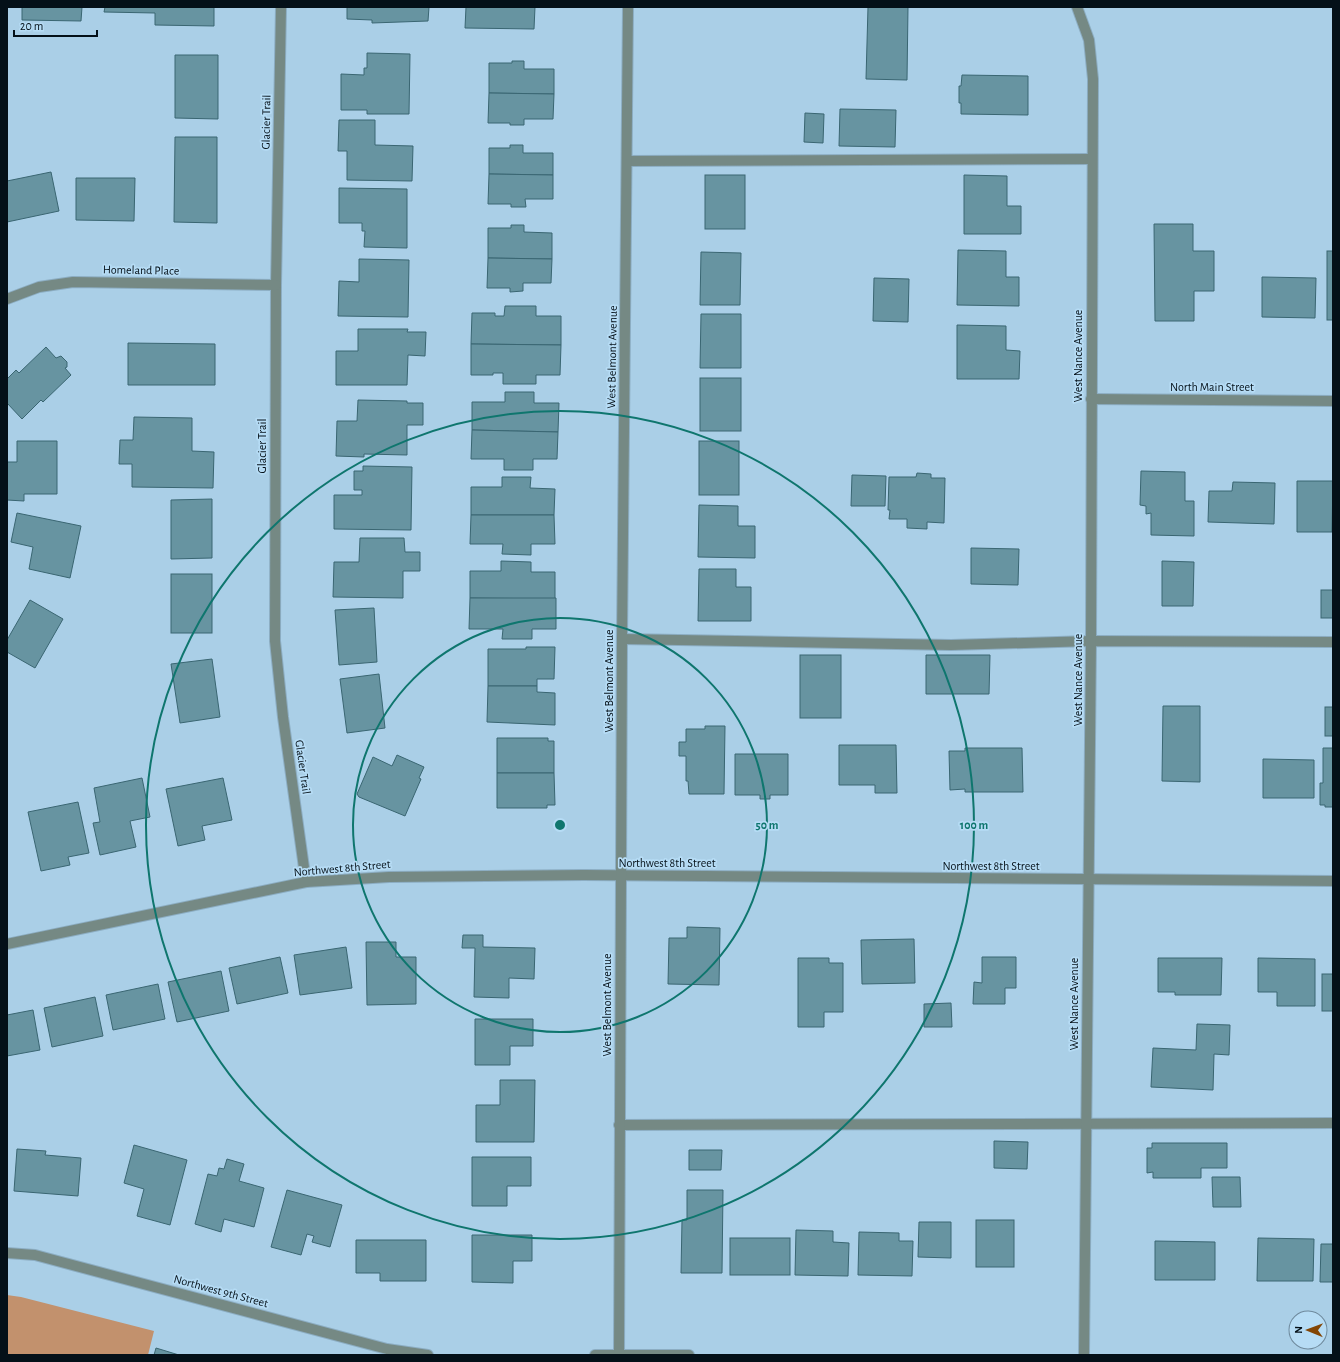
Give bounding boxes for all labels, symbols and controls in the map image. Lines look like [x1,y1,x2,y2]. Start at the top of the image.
scale bar [14,12,97,38]
text: 20 m [20,20,43,32]
street label: Glacier Trail [260,95,272,149]
street label: Homeland Place [103,263,179,277]
street label: West Belmont Avenue [605,305,619,409]
street label: West Nance Avenue [1072,310,1084,402]
street label: North Main Street [1170,381,1254,393]
street label: Glacier Trail [256,419,268,473]
street label: West Belmont Avenue [603,629,615,733]
street label: West Nance Avenue [1072,634,1084,726]
street label: Glacier Trail [293,739,313,795]
centre of rings [553,818,567,832]
text: 50 m [756,819,779,831]
text: 100 m [960,819,988,831]
street label: Northwest 8th Street [618,857,716,869]
street label: Northwest 8th Street [293,858,391,878]
street label: Northwest 8th Street [942,860,1040,872]
street label: West Belmont Avenue [601,953,613,1057]
street label: West Nance Avenue [1068,958,1080,1050]
street label: Northwest 9th Street [173,1273,270,1309]
north arrow [1288,1310,1328,1350]
text: N [1293,1326,1304,1334]

